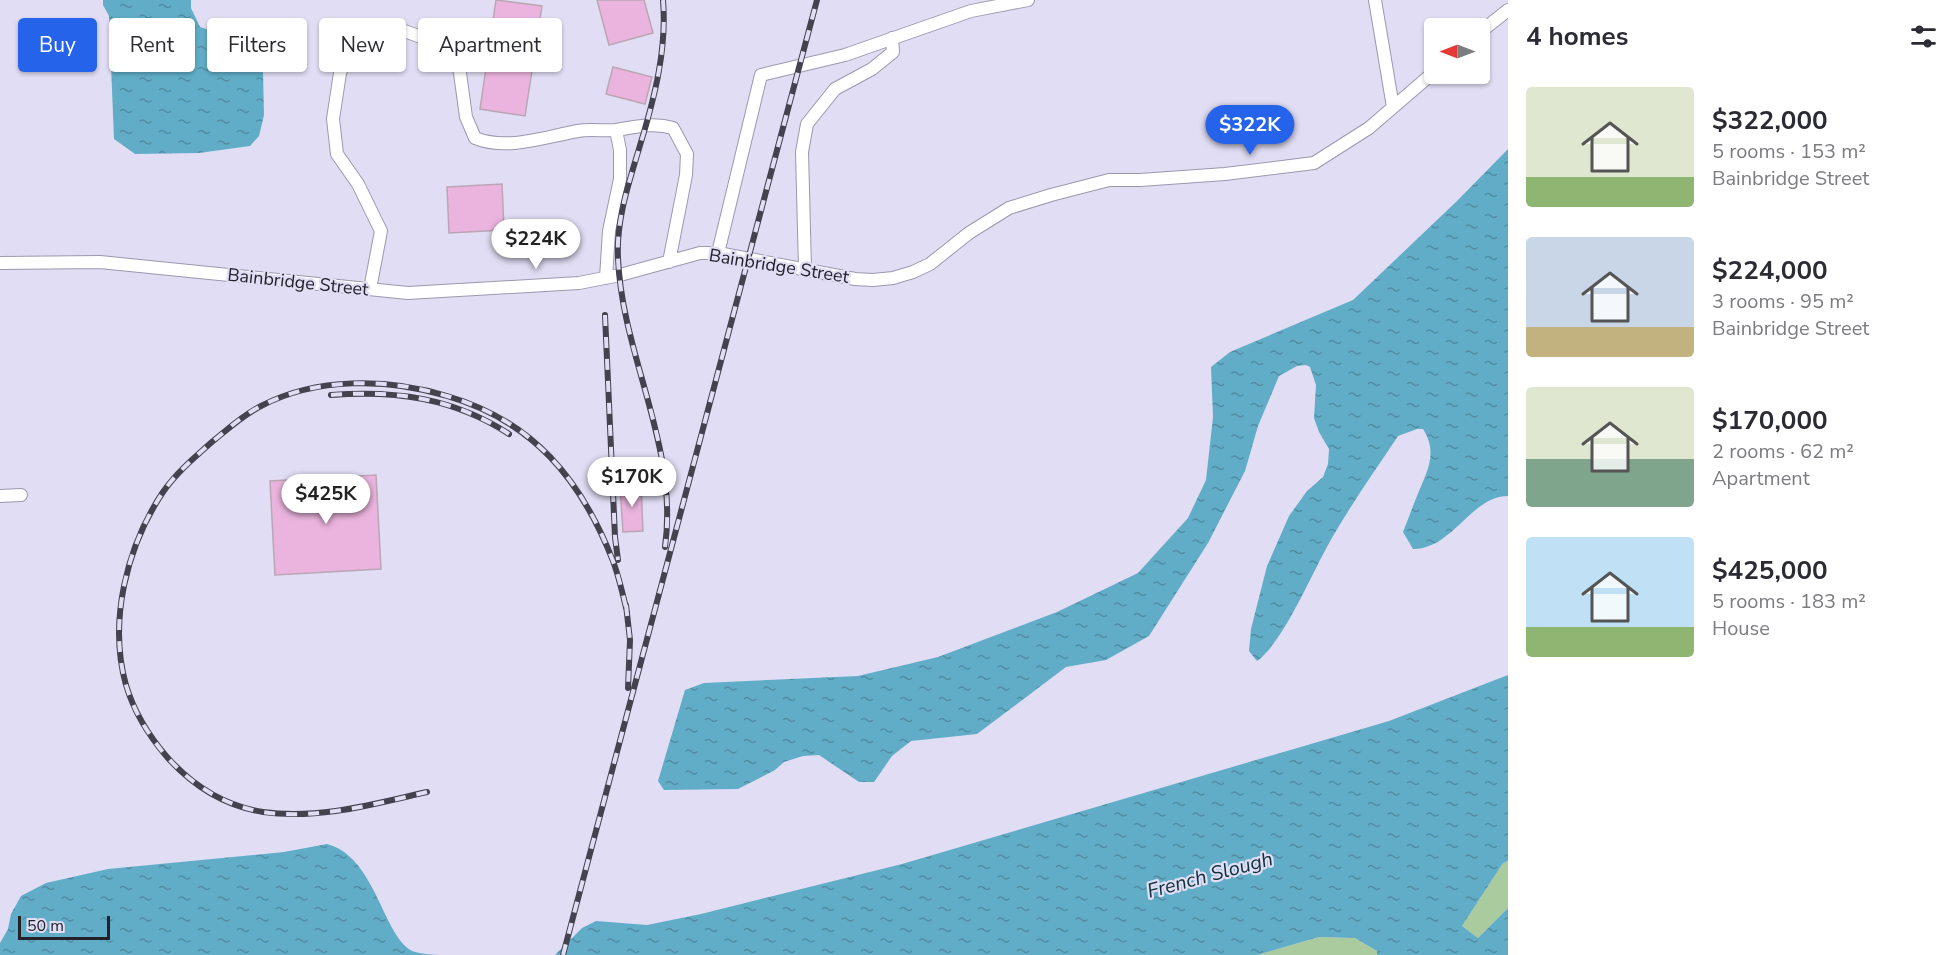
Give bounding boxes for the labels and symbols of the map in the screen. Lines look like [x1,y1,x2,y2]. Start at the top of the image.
north arrow [1424,18,1490,84]
pin: $322K [1208,105,1292,156]
pin: $224K [494,219,578,270]
street label: Bainbridge Street [707,243,851,289]
street label: Bainbridge Street [226,263,370,301]
pin: $170K [590,457,674,508]
pin: $425K [284,474,368,525]
water label: French Slough [1144,845,1276,905]
scale bar [18,913,110,940]

